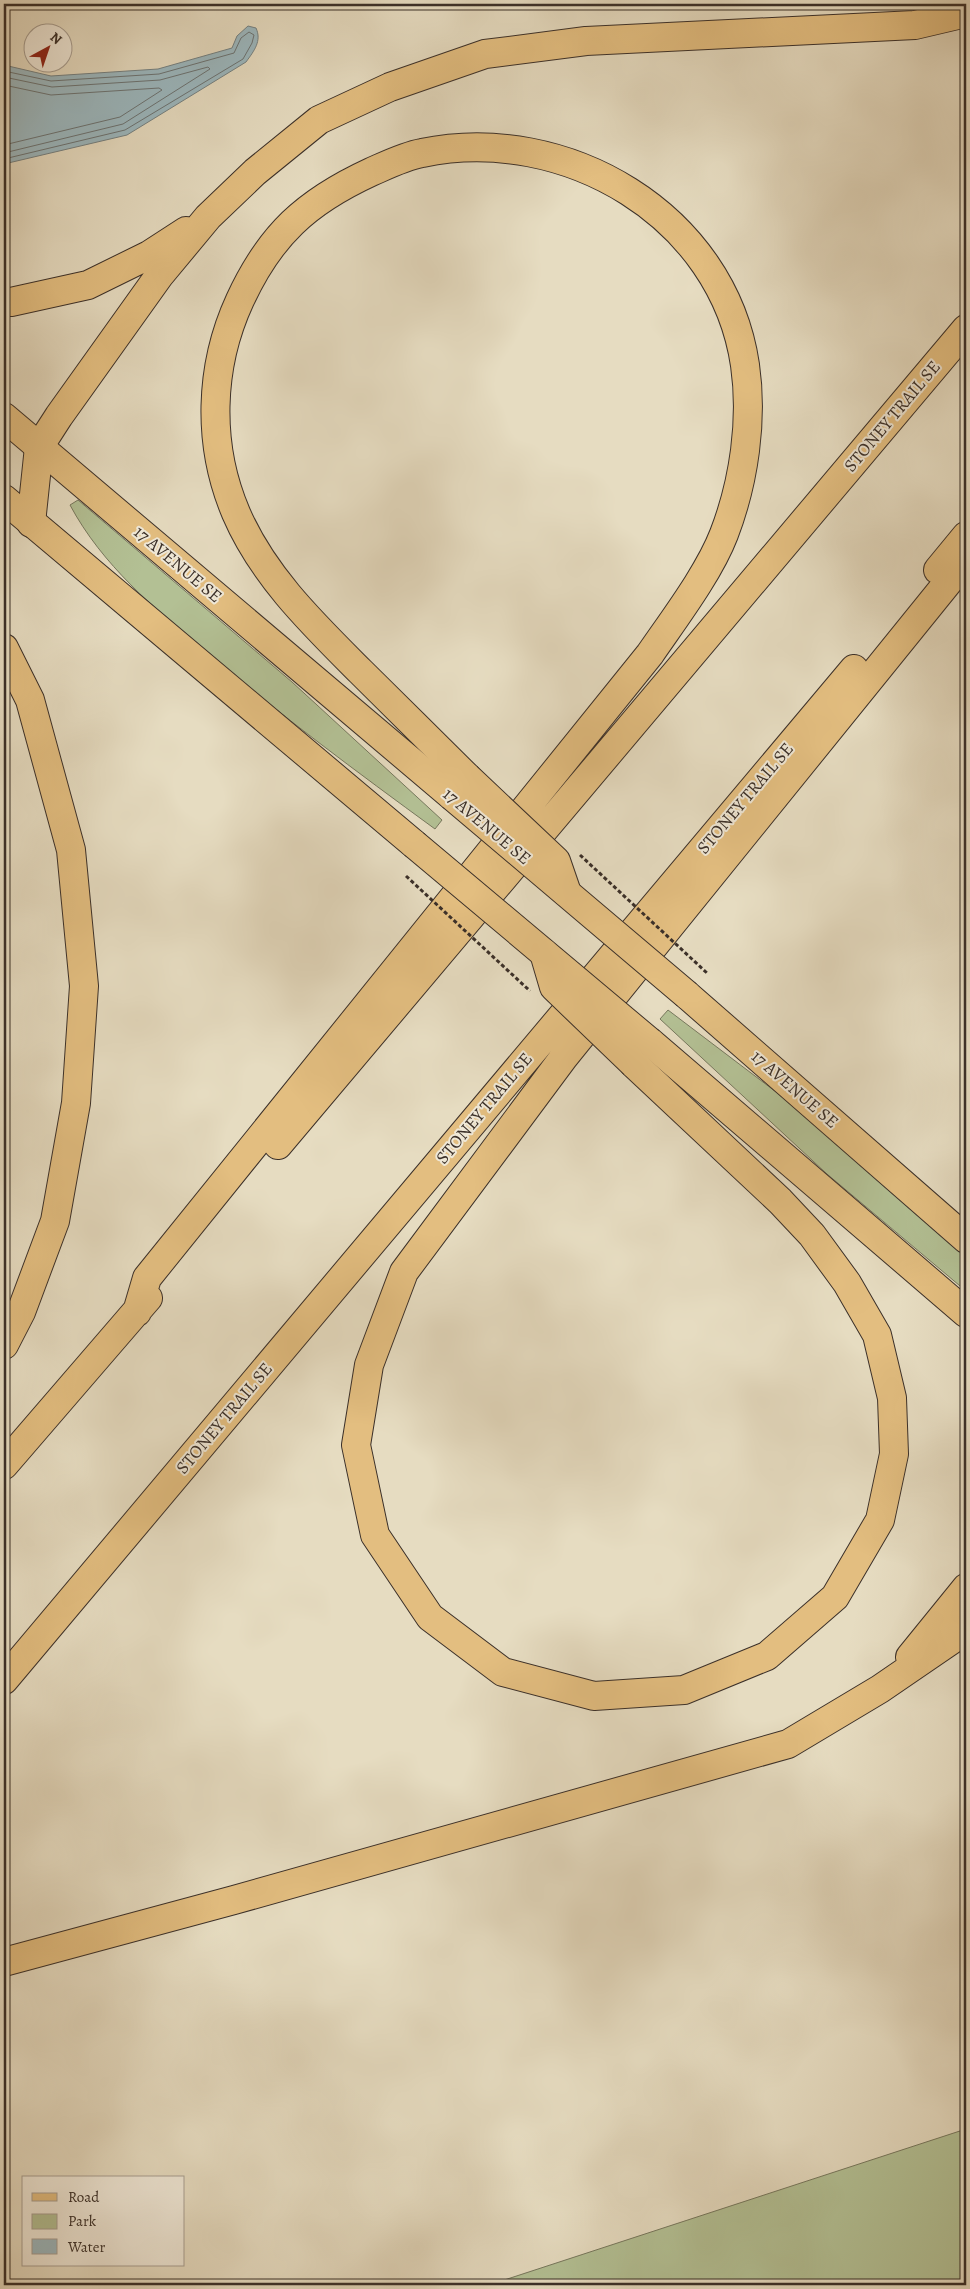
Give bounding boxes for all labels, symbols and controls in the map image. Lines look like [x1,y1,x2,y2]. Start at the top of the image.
north arrow [22,22,72,72]
text: N [46,28,66,49]
street label: STONEY TRAIL SE [838,355,946,477]
street label: 17 AVENUE SE [129,520,227,608]
street label: STONEY TRAIL SE [691,737,799,859]
street label: 17 AVENUE SE [438,782,536,870]
street label: 17 AVENUE SE [746,1044,844,1134]
street label: STONEY TRAIL SE [430,1047,538,1169]
street label: STONEY TRAIL SE [170,1357,278,1479]
legend [22,2176,185,2266]
text: Road [68,2187,100,2207]
text: Park [68,2211,97,2231]
text: Water [67,2237,105,2257]

